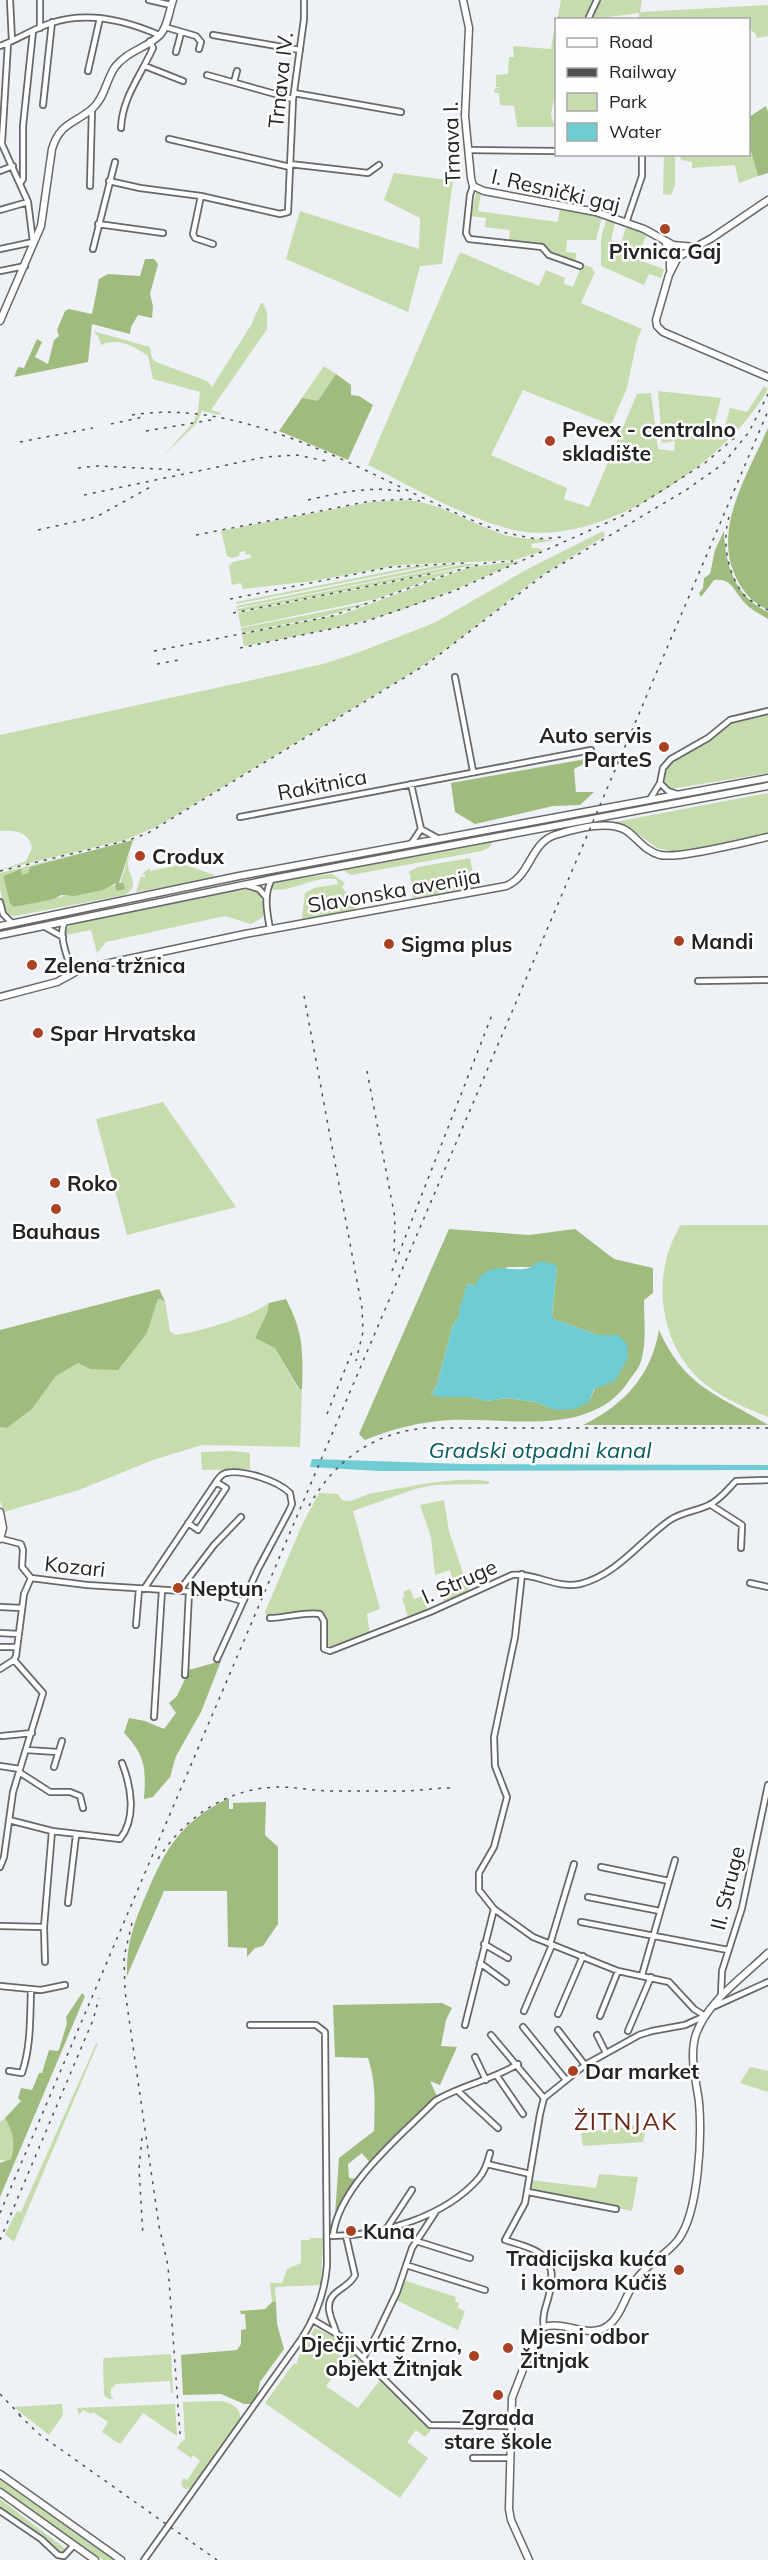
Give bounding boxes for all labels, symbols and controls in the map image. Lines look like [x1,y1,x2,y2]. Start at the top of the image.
legend [555,18,750,156]
text: Road [609,30,653,53]
street label: Trnava IV. [262,31,298,129]
text: Railway [609,60,677,83]
text: Park [609,90,648,113]
street label: Trnava I. [437,101,465,185]
text: Water [609,120,662,143]
street label: I. Resnički gaj [489,163,623,217]
marker: Pivnica Gaj [658,222,672,236]
place label: Pivnica Gaj [609,238,721,264]
place label: Pevex - centralno skladište [562,416,736,466]
marker: Pevex - centralno skladište [543,434,557,448]
place label: Auto servis ParteS [539,722,652,772]
marker: Auto servis ParteS [657,740,671,754]
street label: Rakitnica [275,763,369,805]
place label: Crodux [152,843,224,869]
marker: Crodux [133,849,147,863]
street label: Slavonska avenija [306,862,482,918]
place label: Mandi [691,928,753,954]
place label: Sigma plus [401,931,512,957]
marker: Mandi [672,934,686,948]
marker: Sigma plus [382,937,396,951]
place label: Zelena tržnica [44,952,185,978]
marker: Zelena tržnica [25,958,39,972]
place label: Spar Hrvatska [50,1020,196,1046]
marker: Spar Hrvatska [31,1026,45,1040]
place label: Roko [67,1170,118,1196]
marker: Roko [48,1176,62,1190]
marker: Bauhaus [49,1202,63,1216]
place label: Bauhaus [12,1218,100,1244]
water label: Gradski otpadni kanal [429,1436,652,1464]
street label: Kozari [43,1550,107,1582]
street label: I. Struge [417,1553,501,1609]
place label: Neptun [190,1575,263,1601]
marker: Neptun [171,1581,185,1595]
street label: II. Struge [704,1843,750,1933]
place label: Dar market [585,2058,699,2084]
marker: Dar market [566,2064,580,2078]
district label: ŽITNJAK [574,2106,678,2136]
place label: Kuna [363,2218,415,2244]
marker: Kuna [344,2224,358,2238]
place label: Tradicijska kuća i komora Kučiš [506,2245,667,2295]
marker: Tradicijska kuća i komora Kučiš [672,2263,686,2277]
place label: Mjesni odbor Žitnjak [520,2323,650,2373]
place label: Dječji vrtić Zrno, objekt Žitnjak [301,2331,462,2381]
marker: Mjesni odbor Žitnjak [501,2341,515,2355]
marker: Dječji vrtić Zrno, objekt Žitnjak [467,2349,481,2363]
marker: Zgrada stare škole [491,2388,505,2402]
place label: Zgrada stare škole [444,2404,552,2454]

